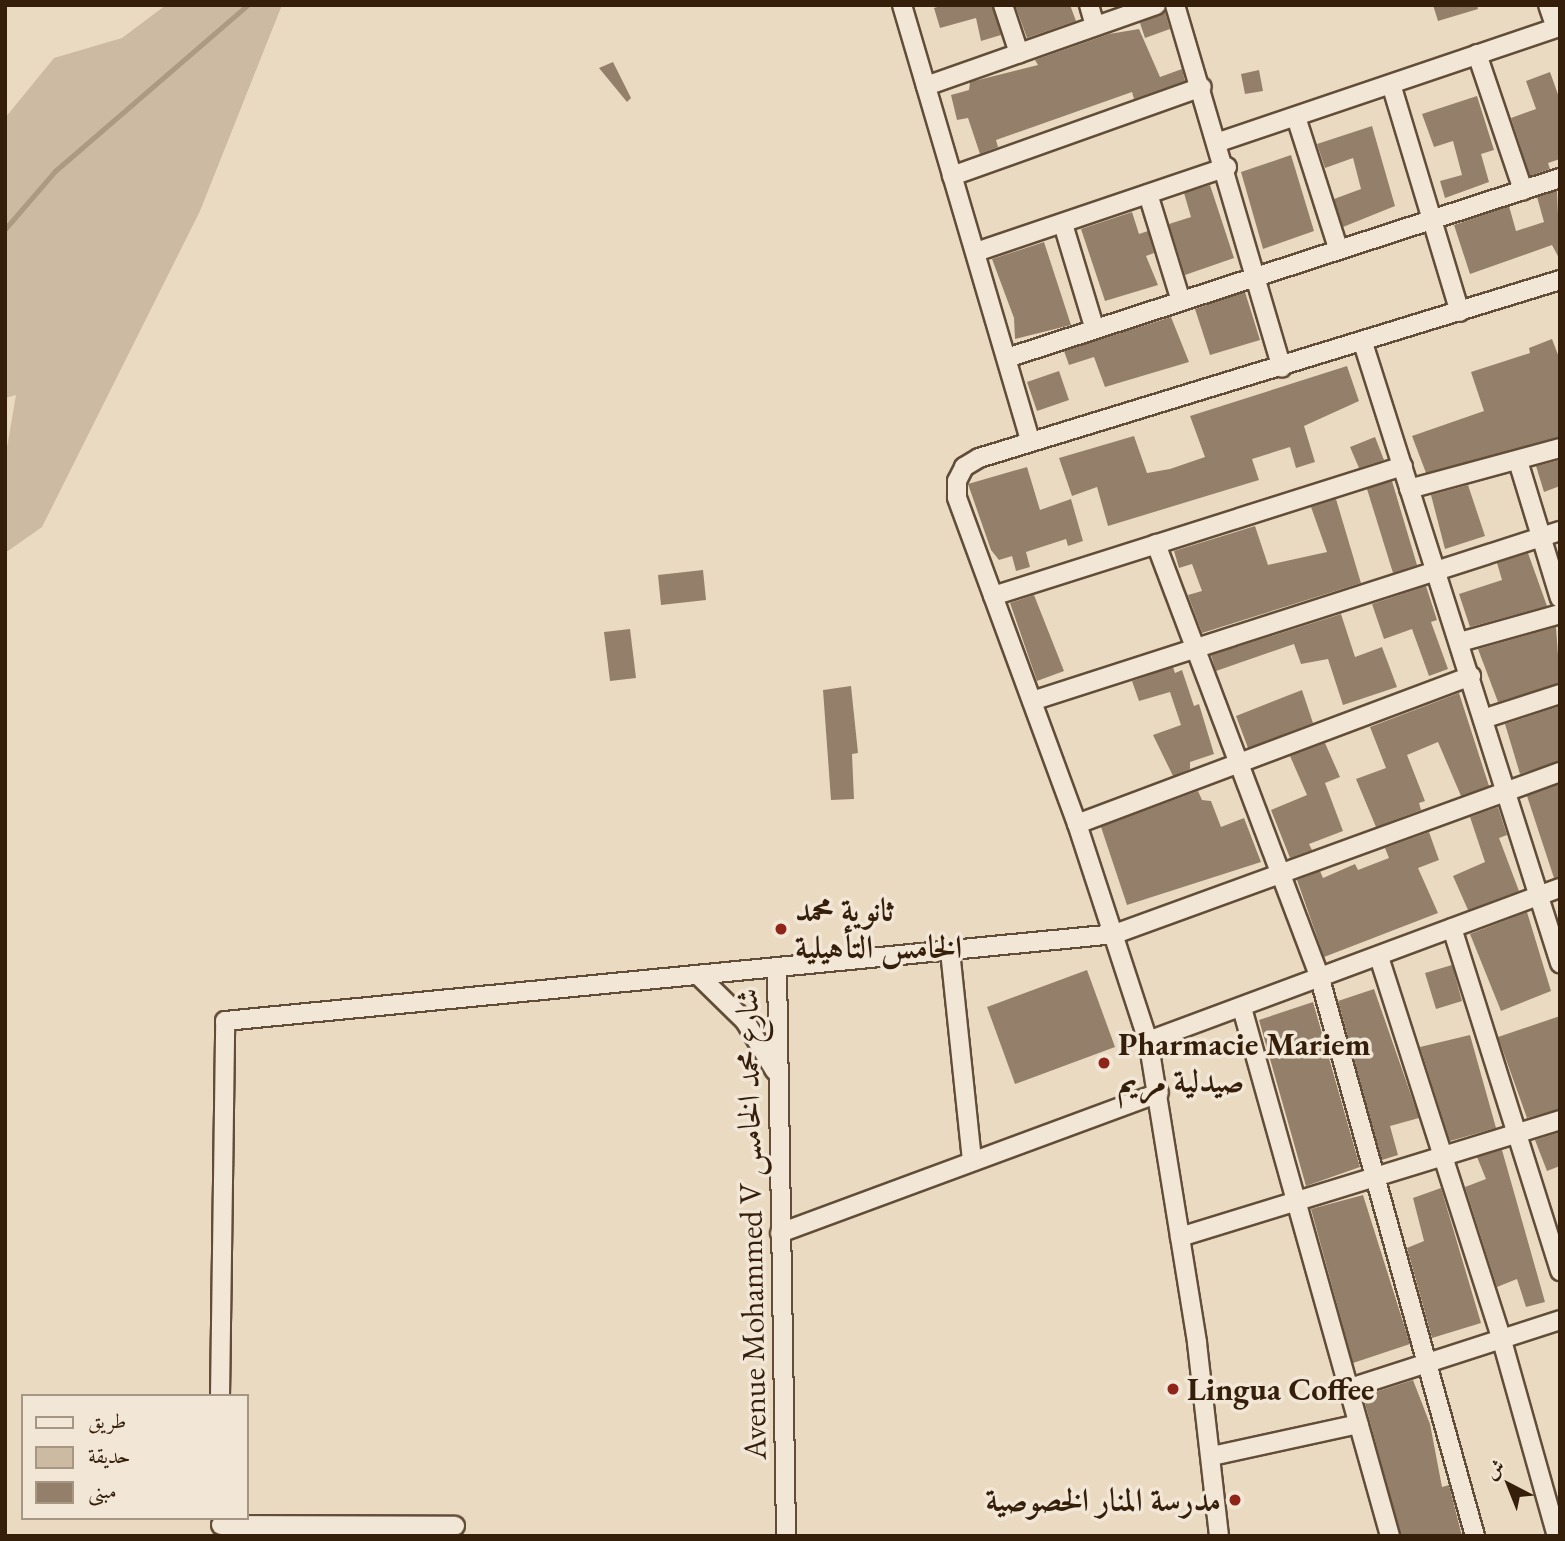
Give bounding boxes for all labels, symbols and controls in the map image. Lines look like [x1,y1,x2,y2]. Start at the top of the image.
place label: ثانوية محمد الخامس التأهيلية [795,892,962,967]
marker: ثانوية محمد الخامس التأهيلية [773,921,789,937]
street label: Avenue Mohammed V شارع محمد الخامس [728,988,774,1460]
place label: Pharmacie Mariem صيدلية مريم [1118,1026,1371,1101]
marker: Pharmacie Mariem صيدلية مريم [1096,1055,1112,1071]
place label: Lingua Coffee [1187,1370,1374,1408]
marker: Lingua Coffee [1165,1381,1181,1397]
legend [21,1394,248,1520]
text: طريق [88,1407,126,1434]
text: حديقة [88,1442,131,1469]
north arrow [1474,1450,1544,1520]
text: ش [1479,1453,1510,1485]
text: مبنى [88,1477,117,1504]
place label: مدرسة المنار الخصوصية [985,1481,1221,1519]
marker: مدرسة المنار الخصوصية [1227,1492,1243,1508]

